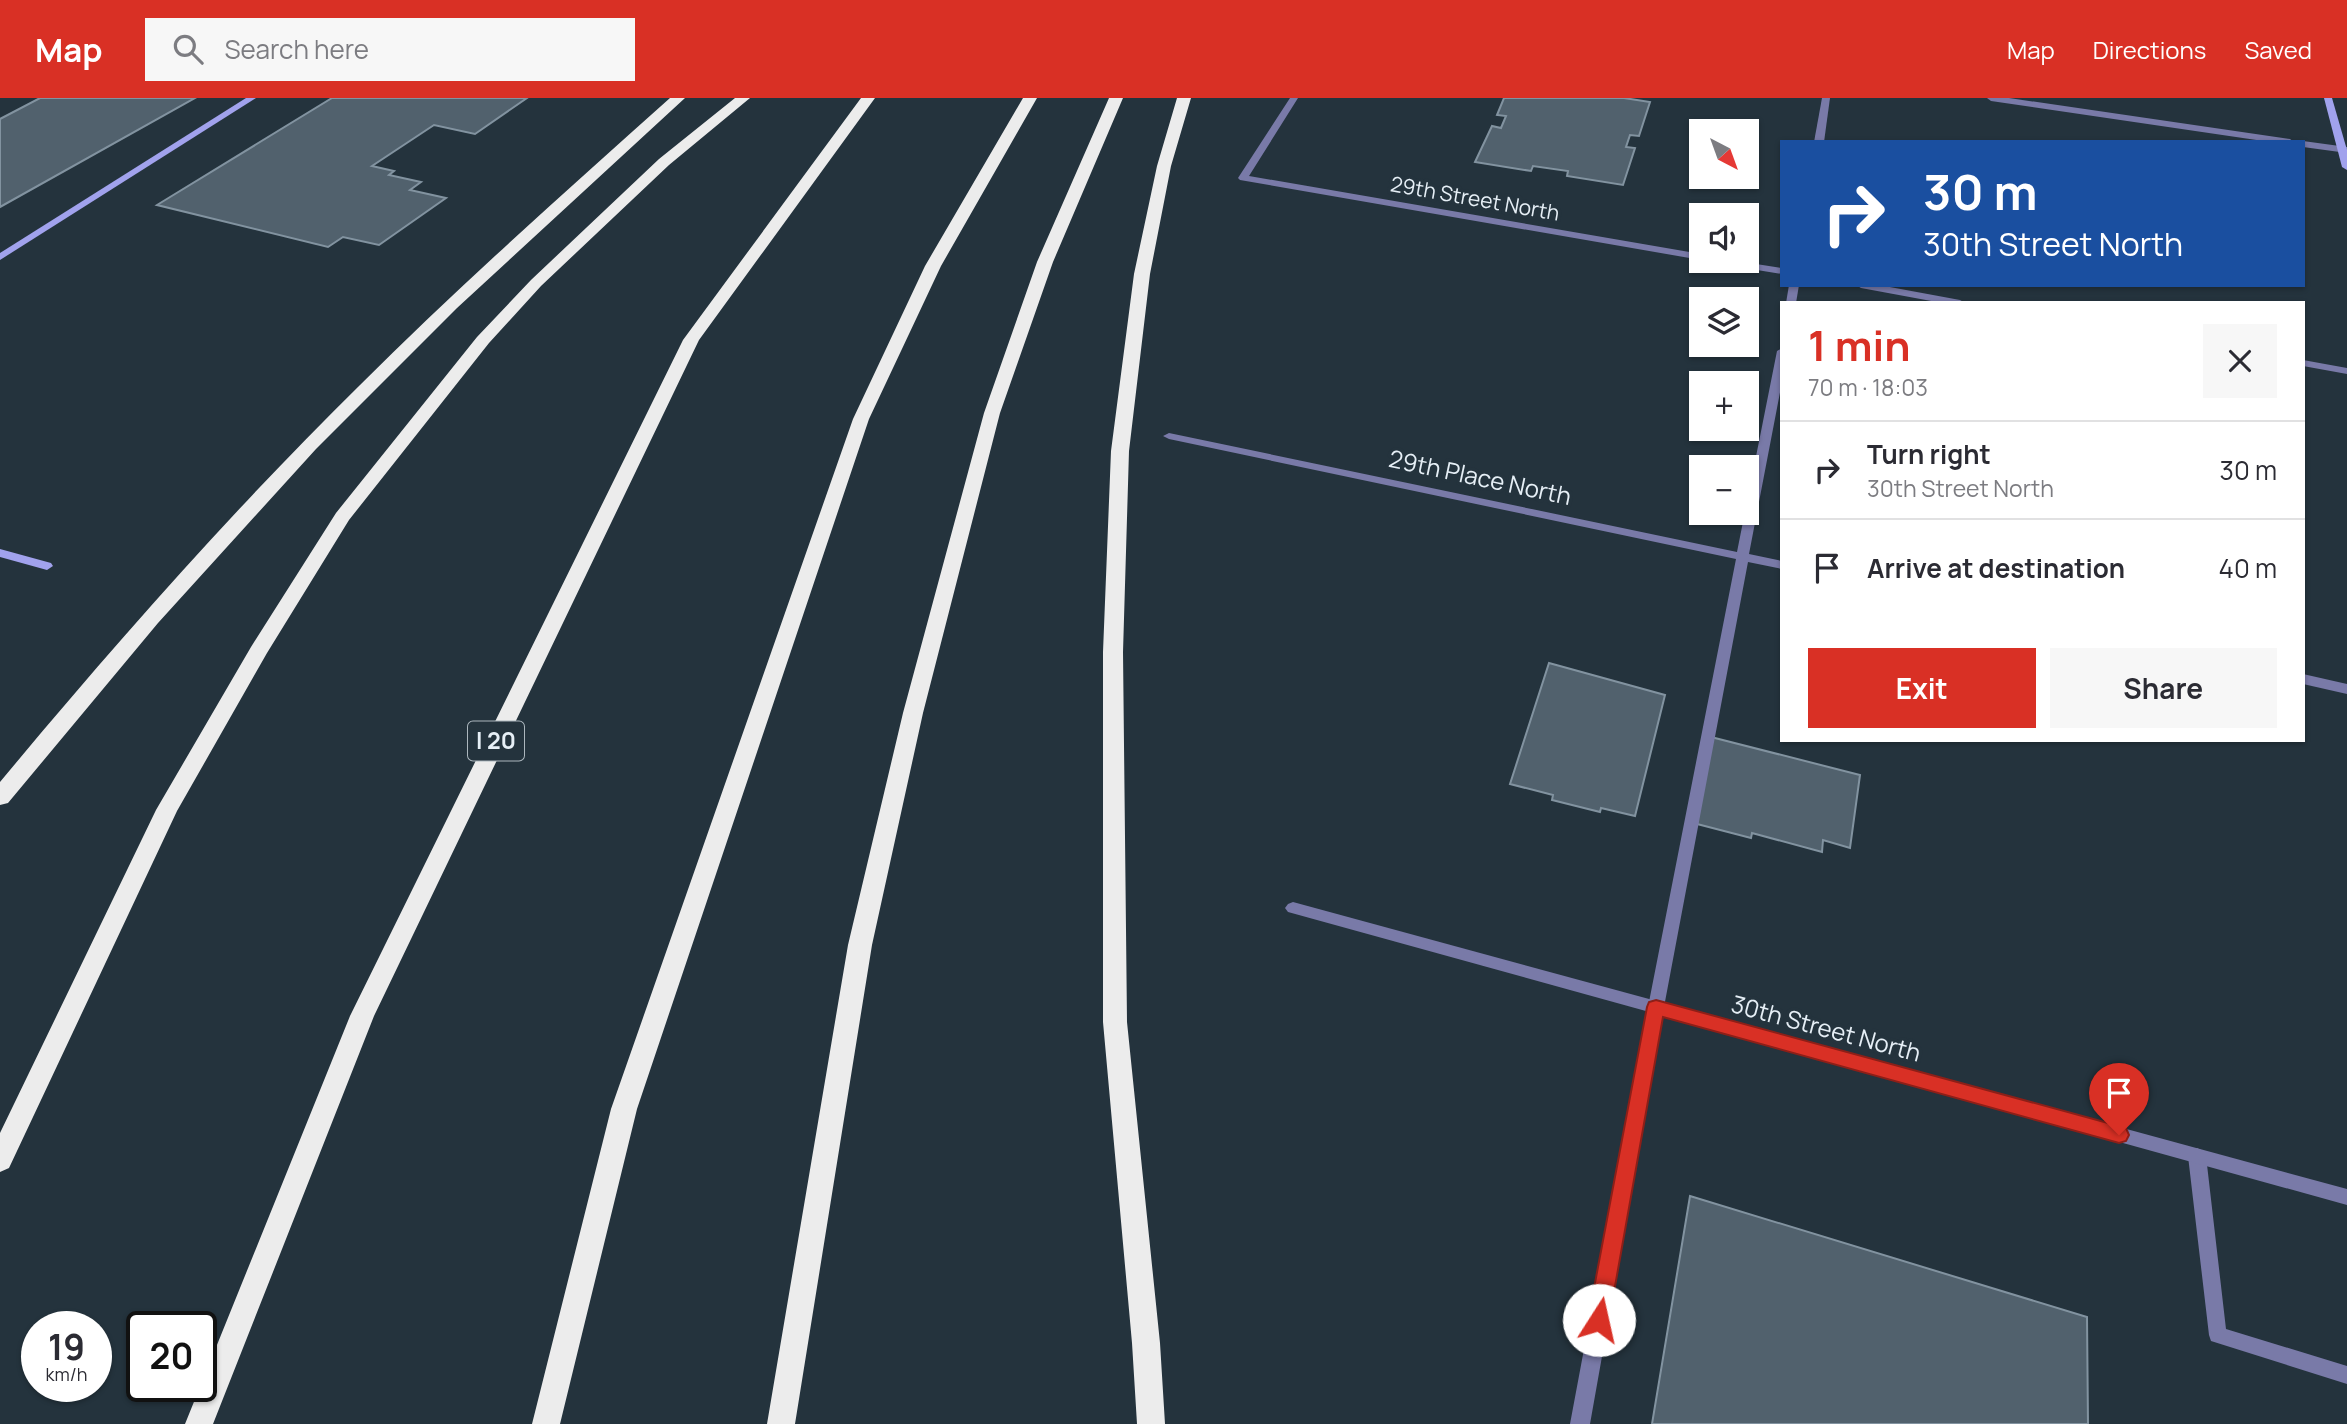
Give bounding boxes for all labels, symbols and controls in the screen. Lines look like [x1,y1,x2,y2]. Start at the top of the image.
search box [145,18,635,81]
text: Map [35,27,103,72]
icon: search [169,30,207,68]
text: Search here [225,31,369,67]
text: Map [2007,33,2055,66]
text: Directions [2093,33,2206,66]
text: Saved [2244,33,2312,66]
north arrow [1689,119,1759,189]
map controls [1689,119,1759,525]
text: 30 m [1923,158,2038,225]
icon: right [1808,168,1899,259]
street label: 29th Street North [1388,169,1562,227]
button: sound [1689,203,1759,273]
text: 30th Street North [1923,222,2183,266]
button: layers [1689,287,1759,357]
text: 1 min [1808,316,1911,374]
button: close [2203,324,2277,398]
button: + [1689,371,1759,441]
text: 70 m · 18:03 [1808,371,1928,403]
text: Turn right [1867,436,1991,472]
street label: 29th Place North [1386,441,1575,512]
icon: right [1808,451,1846,489]
text: 30 m [2220,452,2277,488]
button: − [1689,455,1759,525]
text: 30th Street North [1867,472,2054,504]
icon: arrive [1808,549,1846,587]
text: Arrive at destination [1867,550,2125,586]
text: 40 m [2219,550,2277,586]
button: Exit [1808,648,2036,728]
button: Share [2050,648,2277,728]
road number: I 20 [468,722,524,761]
street label: 30th Street North [1728,986,1925,1069]
pin [2089,1063,2149,1135]
icon: arrive [2100,1074,2138,1112]
position arrow [1562,1283,1636,1357]
speed limit sign: 20 [126,1311,217,1402]
text: 19 [48,1323,85,1371]
text: km/h [46,1362,87,1386]

